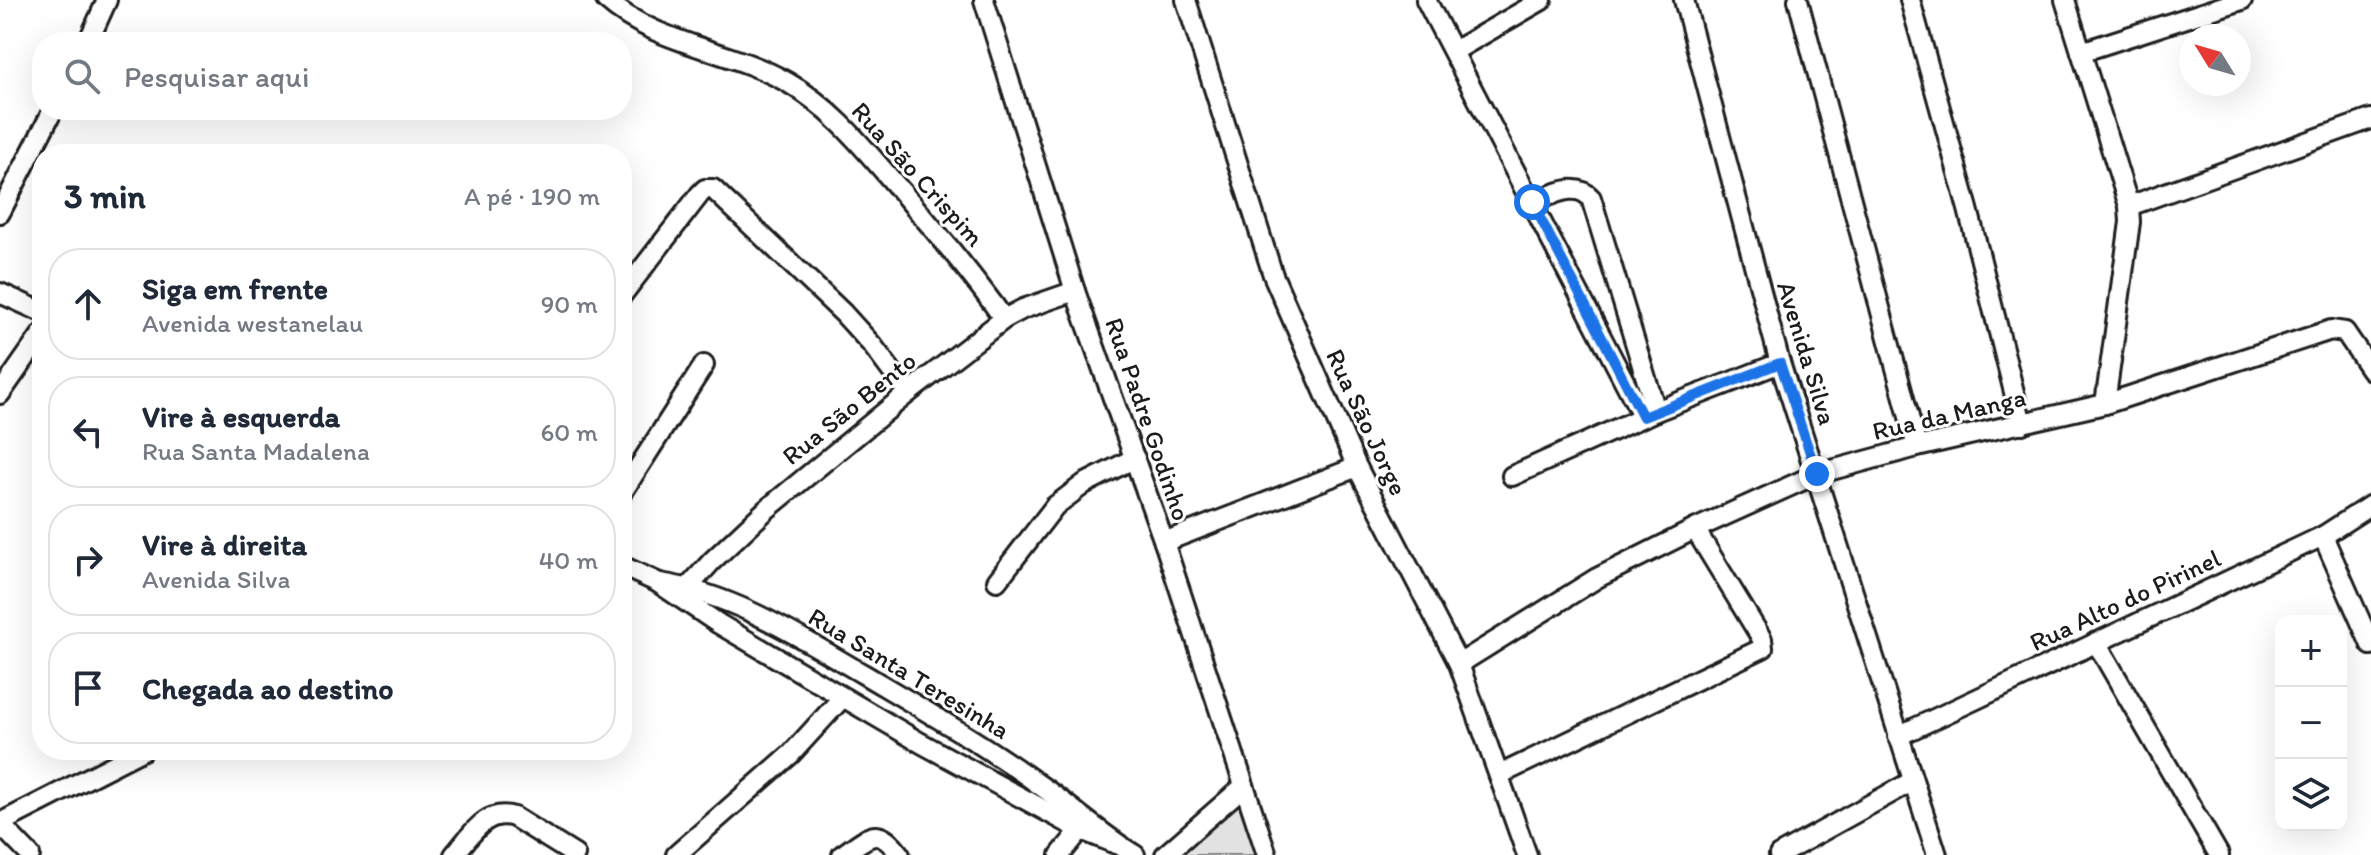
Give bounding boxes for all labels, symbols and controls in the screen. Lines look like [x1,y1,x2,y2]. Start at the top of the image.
north arrow [2179,24,2251,96]
search box [32,32,632,120]
icon: search [60,54,104,98]
text: Pesquisar aqui [124,58,309,95]
street label: Rua São Crispim [845,95,991,253]
text: 3 min [64,176,146,217]
text: A pé · 190 m [464,180,600,212]
route start [1514,184,1550,220]
text: Siga em frente [142,270,328,307]
street label: Avenida Silva [1770,277,1844,429]
icon: ahead [66,282,110,326]
text: 90 m [541,288,598,320]
text: Avenida westanelau [142,307,363,339]
street label: Rua Padre Godinho [1098,313,1198,525]
street label: Rua São Bento [776,344,922,472]
street label: Rua São Jorge [1319,344,1415,500]
street label: Rua da Manga [1869,381,2029,447]
text: Vire à esquerda [142,398,340,435]
icon: left [66,410,110,454]
text: 60 m [541,416,598,448]
text: Rua Santa Madalena [142,435,370,467]
route end [1799,456,1835,492]
text: Vire à direita [142,526,307,563]
icon: right [66,538,110,582]
street label: Rua Alto do Pirinel [2024,542,2226,658]
text: 40 m [539,544,598,576]
text: Avenida Silva [142,563,290,595]
street label: Rua Santa Teresinha [803,600,1016,746]
map controls [2275,615,2347,831]
button: + [2275,615,2347,687]
icon: arrive [66,666,110,710]
text: Chegada ao destino [142,670,394,707]
button: − [2275,687,2347,759]
button: layers [2275,759,2347,831]

